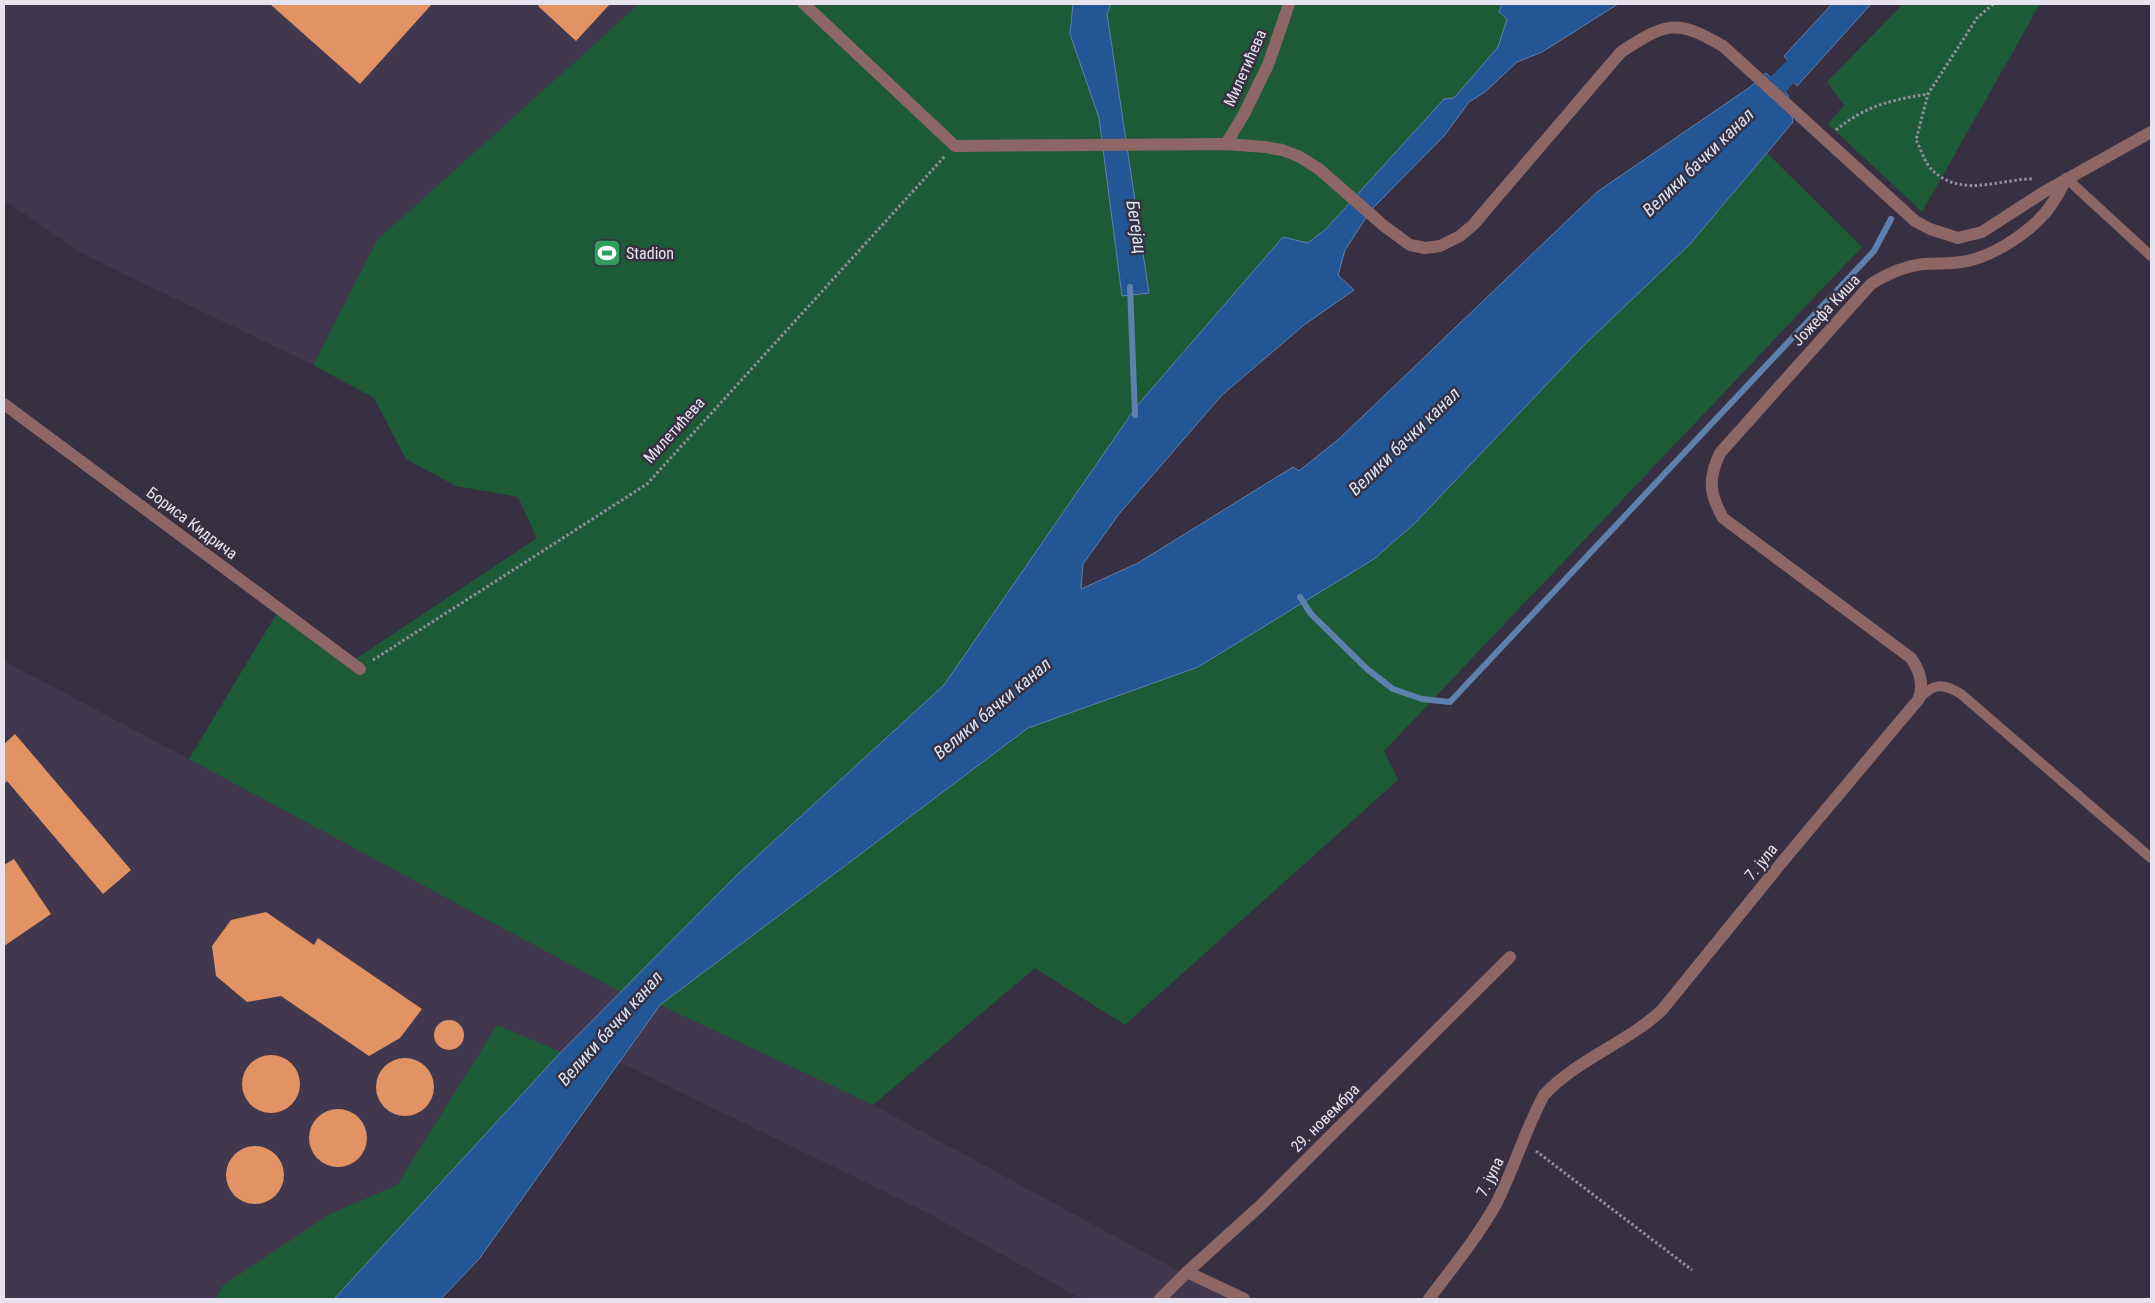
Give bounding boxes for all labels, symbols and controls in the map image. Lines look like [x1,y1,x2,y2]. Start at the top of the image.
street label: Милетићева [1220,27,1270,109]
water label: Велики бачки канал [1638,104,1758,220]
water label: Бегејац [1122,199,1152,255]
sports icon: Stadion [592,238,622,268]
place label: Stadion [626,244,674,263]
street label: Јожефа Киша [1788,270,1864,350]
water label: Велики бачки канал [1344,383,1464,499]
street label: Милетићева [640,393,708,467]
street label: Бориса Кидрича [143,483,241,563]
water label: Велики бачки канал [929,653,1055,763]
street label: 7. јула [1741,840,1781,884]
water label: Велики бачки канал [553,967,667,1089]
street label: 29. новембра [1287,1080,1363,1156]
street label: 7. јула [1472,1154,1508,1200]

